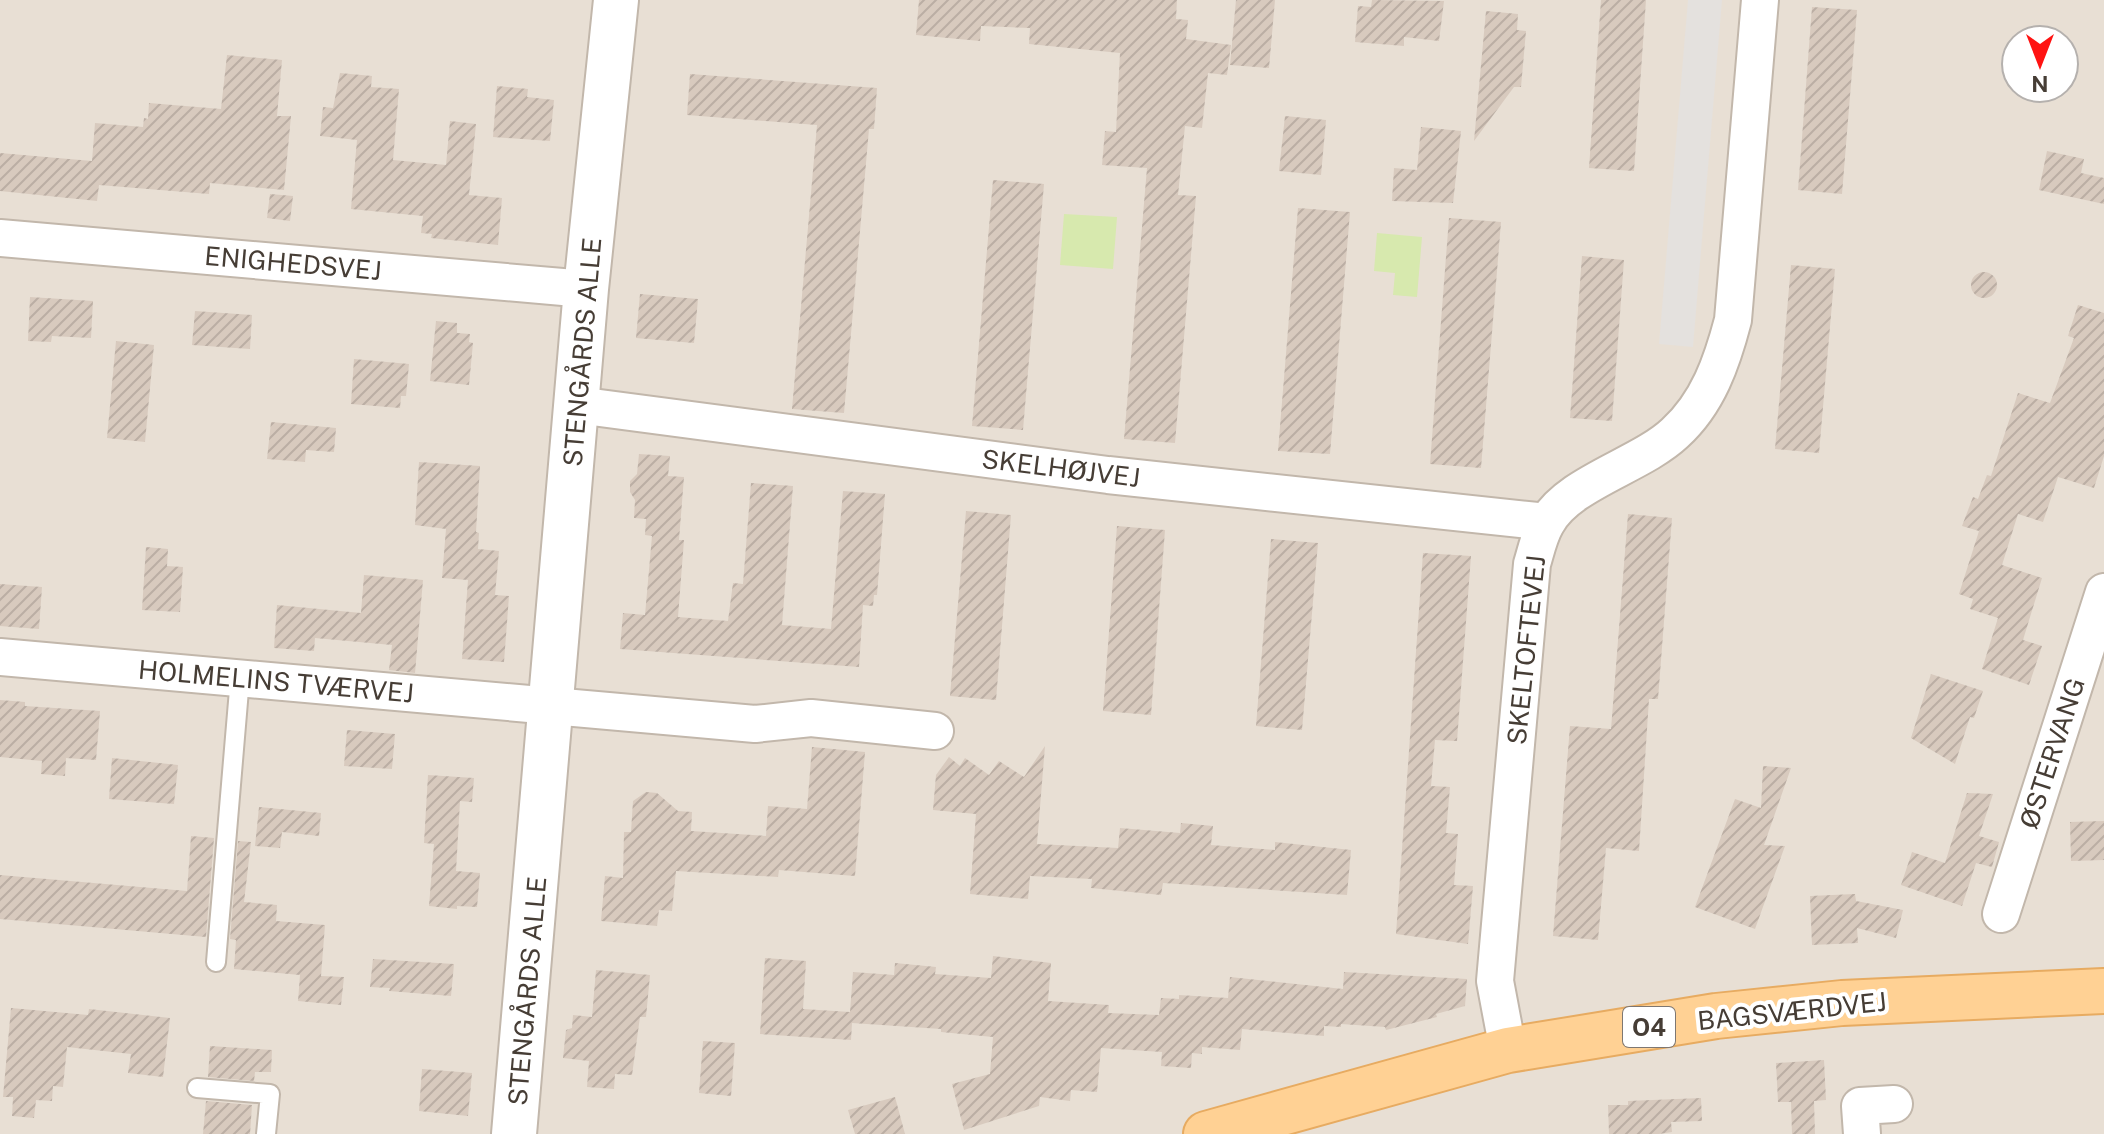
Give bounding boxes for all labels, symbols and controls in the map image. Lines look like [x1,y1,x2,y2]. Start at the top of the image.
north arrow [2000,24,2080,104]
text: N [2031,71,2049,97]
street label: STENGÅRDS ALLE [555,236,607,468]
street label: ENIGHEDSVEJ [203,240,383,286]
street label: SKELHØJVEJ [980,443,1142,493]
street label: SKELTOFTEVEJ [1501,554,1551,746]
street label: HOLMELINS TVÆRVEJ [137,654,415,708]
street label: ØSTERVANG [2013,674,2091,832]
street label: STENGÅRDS ALLE [500,875,552,1107]
street label: BAGSVÆRDVEJ [1696,986,1888,1036]
road number: O4 [1623,1007,1675,1047]

